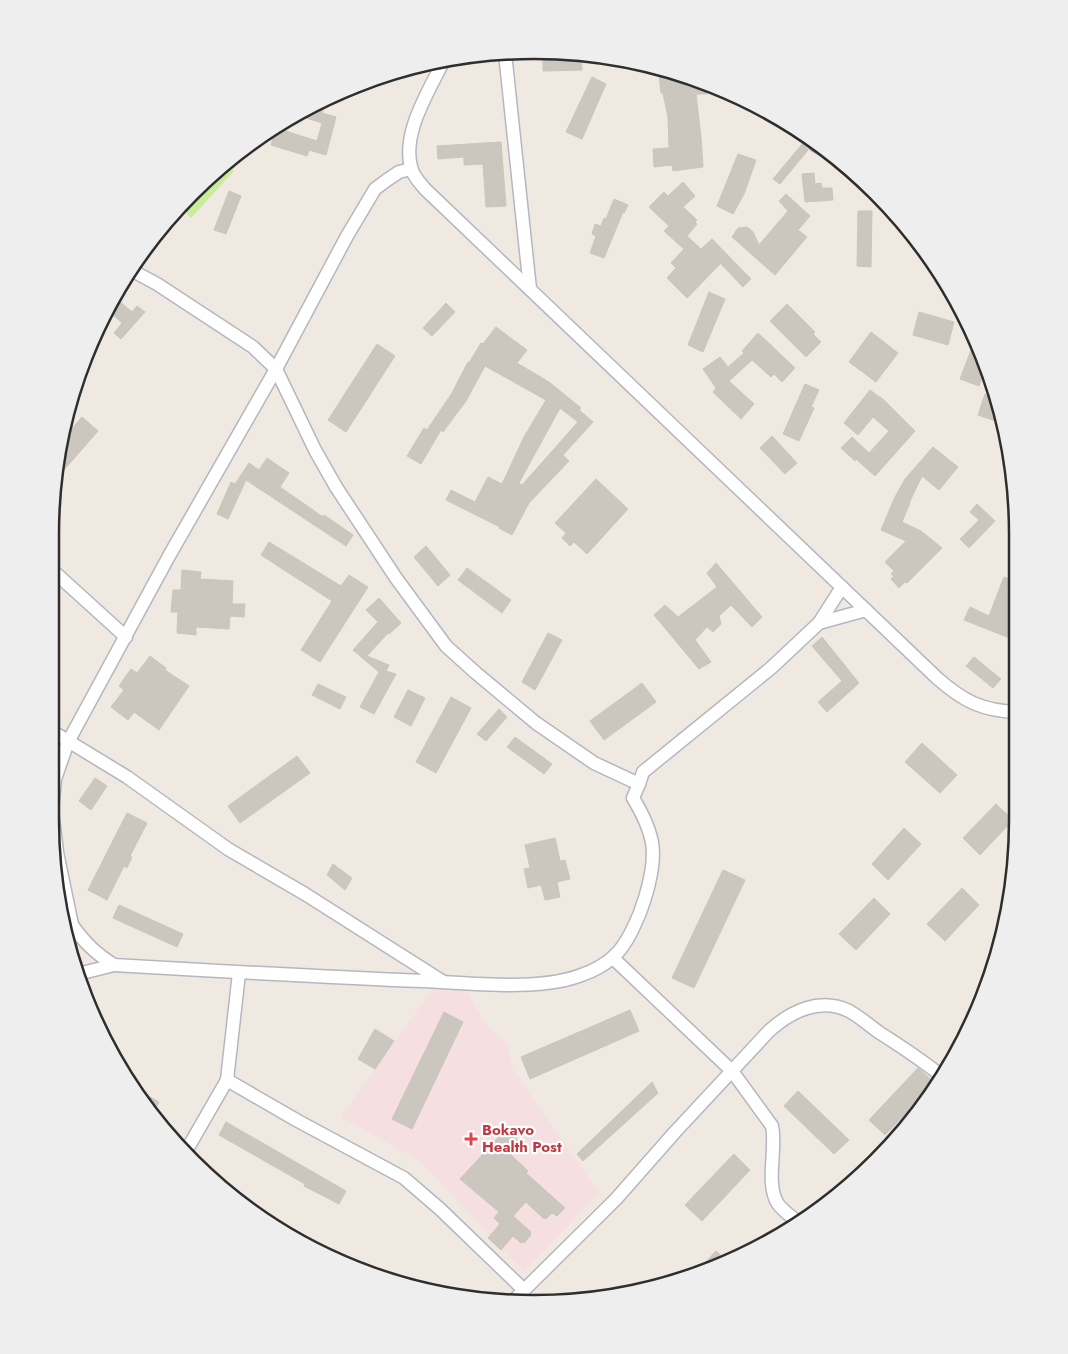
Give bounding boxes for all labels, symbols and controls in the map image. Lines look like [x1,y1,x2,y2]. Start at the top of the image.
place label: Bokavo Health Post [482,1119,562,1158]
marker: Bokavo Health Post [464,1132,478,1146]

